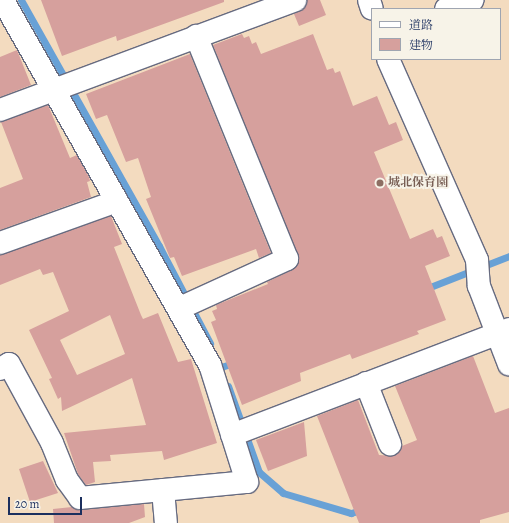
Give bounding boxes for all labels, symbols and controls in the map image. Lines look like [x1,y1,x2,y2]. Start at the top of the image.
legend [371,8,501,60]
text: 道路 [409,17,433,33]
text: 建物 [409,37,433,53]
place label: 城北保育園 [388,176,448,190]
marker: 城北保育園 [375,178,385,188]
scale bar [10,489,84,515]
text: 20 m [15,496,39,512]

